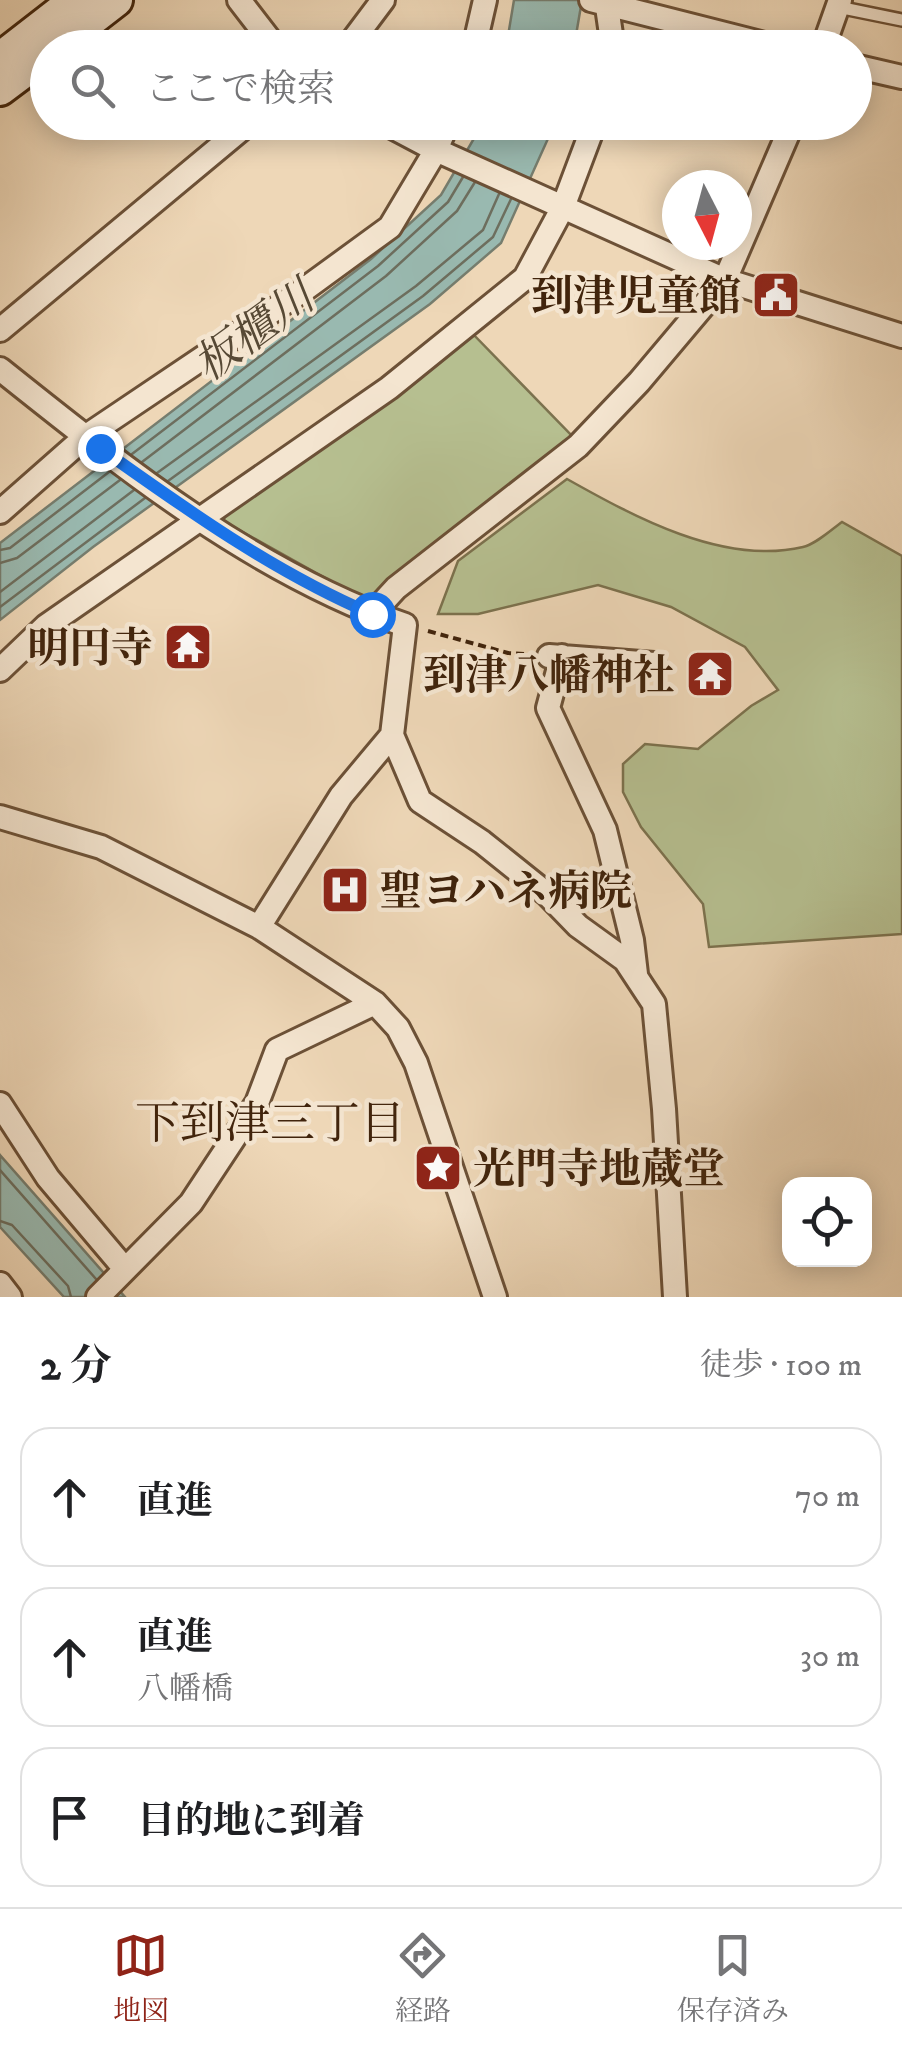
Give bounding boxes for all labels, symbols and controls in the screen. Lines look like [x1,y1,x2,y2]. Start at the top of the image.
search box [30,30,872,140]
icon: search [65,58,120,113]
text: ここで検索 [145,66,335,114]
north arrow [662,170,752,260]
water label: 板櫃川 [184,267,330,395]
public building icon: 到津児童館 [750,269,802,321]
place label: 到津児童館 [531,272,741,324]
route end [78,426,124,472]
route start [350,592,396,638]
temple icon: 明円寺 [162,621,214,673]
place label: 明円寺 [27,624,153,676]
temple icon: 到津八幡神社 [684,648,736,700]
place label: 到津八幡神社 [423,651,675,703]
hospital icon: 聖ヨハネ病院 [319,864,371,916]
place label: 聖ヨハネ病院 [380,867,632,919]
district label: 下到津三丁目 [135,1097,405,1153]
place icon: 光門寺地蔵堂 [412,1142,464,1194]
place label: 光門寺地蔵堂 [473,1145,725,1197]
map controls [782,1177,872,1267]
button: locate [782,1177,872,1267]
text: 2 分 [40,1341,112,1393]
text: 徒歩 · 100 m [700,1346,862,1386]
icon: ahead [42,1470,97,1525]
text: 70 m [795,1477,860,1517]
text: 直進 [137,1478,213,1526]
text: 直進 [137,1614,213,1662]
icon: ahead [42,1630,97,1685]
text: 30 m [800,1637,860,1677]
text: 八幡橋 [137,1670,233,1710]
icon: arrive [42,1790,97,1845]
text: 目的地に到着 [137,1798,365,1846]
tab: 地図 [113,1928,169,2029]
tab: 経路 [395,1928,451,2029]
tab: 保存済み [677,1928,789,2029]

